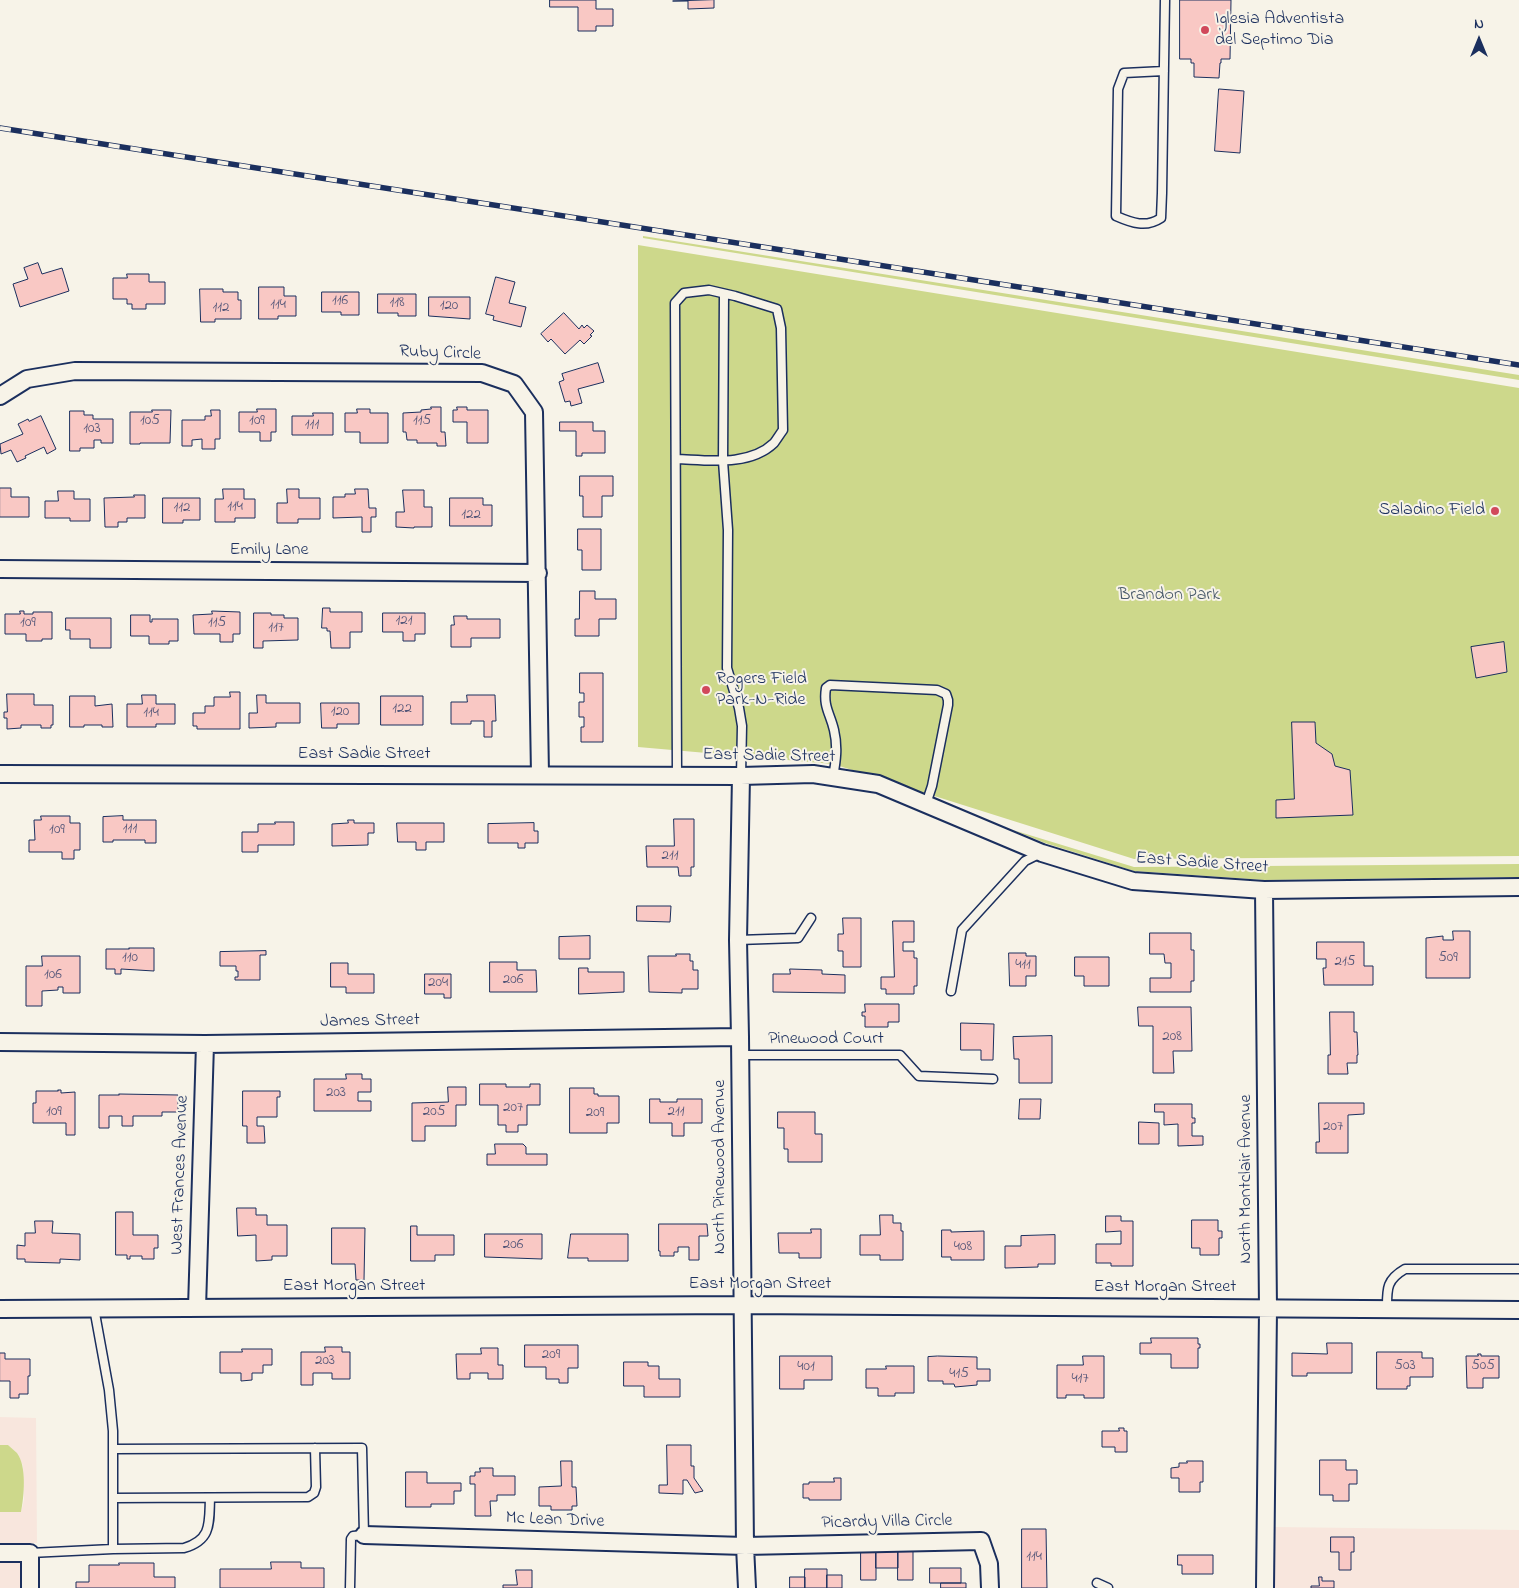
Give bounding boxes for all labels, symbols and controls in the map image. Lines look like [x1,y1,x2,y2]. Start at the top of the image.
place label: Iglesia Adventista del Septimo Dia [1215,9,1344,52]
text: N [1474,14,1484,35]
north arrow [1454,15,1504,65]
marker: Iglesia Adventista del Septimo Dia [1199,24,1211,36]
house number: 116 [332,293,348,311]
house number: 118 [389,295,405,313]
house number: 114 [270,297,286,315]
house number: 120 [440,298,458,316]
house number: 112 [213,300,229,318]
street label: Ruby Circle [399,342,481,366]
house number: 105 [140,413,160,431]
house number: 109 [249,413,265,431]
house number: 115 [413,413,431,431]
house number: 111 [305,417,319,435]
house number: 103 [83,421,101,439]
house number: 114 [227,499,243,517]
house number: 112 [174,500,190,518]
place label: Saladino Field [1379,500,1485,522]
marker: Saladino Field [1489,505,1501,517]
house number: 122 [461,507,481,525]
street label: Emily Lane [230,540,308,562]
park label: Brandon Park [1118,585,1220,607]
house number: 121 [396,613,412,631]
house number: 109 [20,615,36,633]
house number: 115 [208,615,226,633]
house number: 117 [268,620,284,638]
place label: Rogers Field Park-N-Ride [716,669,807,712]
marker: Rogers Field Park-N-Ride [700,684,712,696]
house number: 122 [392,701,412,719]
house number: 120 [331,704,349,722]
house number: 114 [143,705,159,723]
street label: East Sadie Street [298,744,430,766]
street label: East Sadie Street [702,745,836,769]
house number: 111 [123,821,137,839]
house number: 109 [49,822,65,840]
house number: 211 [662,848,678,866]
street label: East Sadie Street [1135,849,1269,879]
house number: 110 [122,950,138,968]
house number: 509 [1438,950,1458,968]
house number: 215 [1335,954,1355,972]
house number: 411 [1015,957,1031,975]
house number: 106 [44,967,62,985]
house number: 206 [503,972,523,990]
house number: 204 [428,975,448,993]
street label: James Street [320,1010,420,1034]
street label: Pinewood Court [768,1029,884,1051]
house number: 208 [1162,1029,1182,1047]
street label: North Pinewood Avenue [710,1080,732,1254]
house number: 203 [326,1085,346,1103]
street label: North Montclair Avenue [1236,1094,1258,1264]
street label: West Frances Avenue [167,1095,195,1255]
house number: 207 [503,1100,523,1118]
house number: 109 [46,1104,62,1122]
house number: 205 [423,1104,445,1122]
house number: 211 [668,1104,684,1122]
house number: 209 [586,1105,604,1123]
house number: 207 [1323,1119,1343,1137]
house number: 206 [503,1237,523,1255]
house number: 408 [954,1239,972,1257]
street label: East Morgan Street [689,1274,831,1296]
street label: East Morgan Street [283,1276,425,1298]
street label: East Morgan Street [1094,1277,1236,1299]
house number: 209 [542,1347,560,1365]
house number: 203 [315,1353,335,1371]
house number: 503 [1394,1358,1416,1376]
house number: 505 [1471,1358,1495,1376]
house number: 401 [797,1359,815,1377]
house number: 415 [949,1366,969,1384]
house number: 417 [1071,1371,1089,1389]
street label: Mc Lean Drive [505,1508,605,1534]
street label: Picardy Villa Circle [821,1511,953,1535]
house number: 114 [1026,1549,1042,1567]

